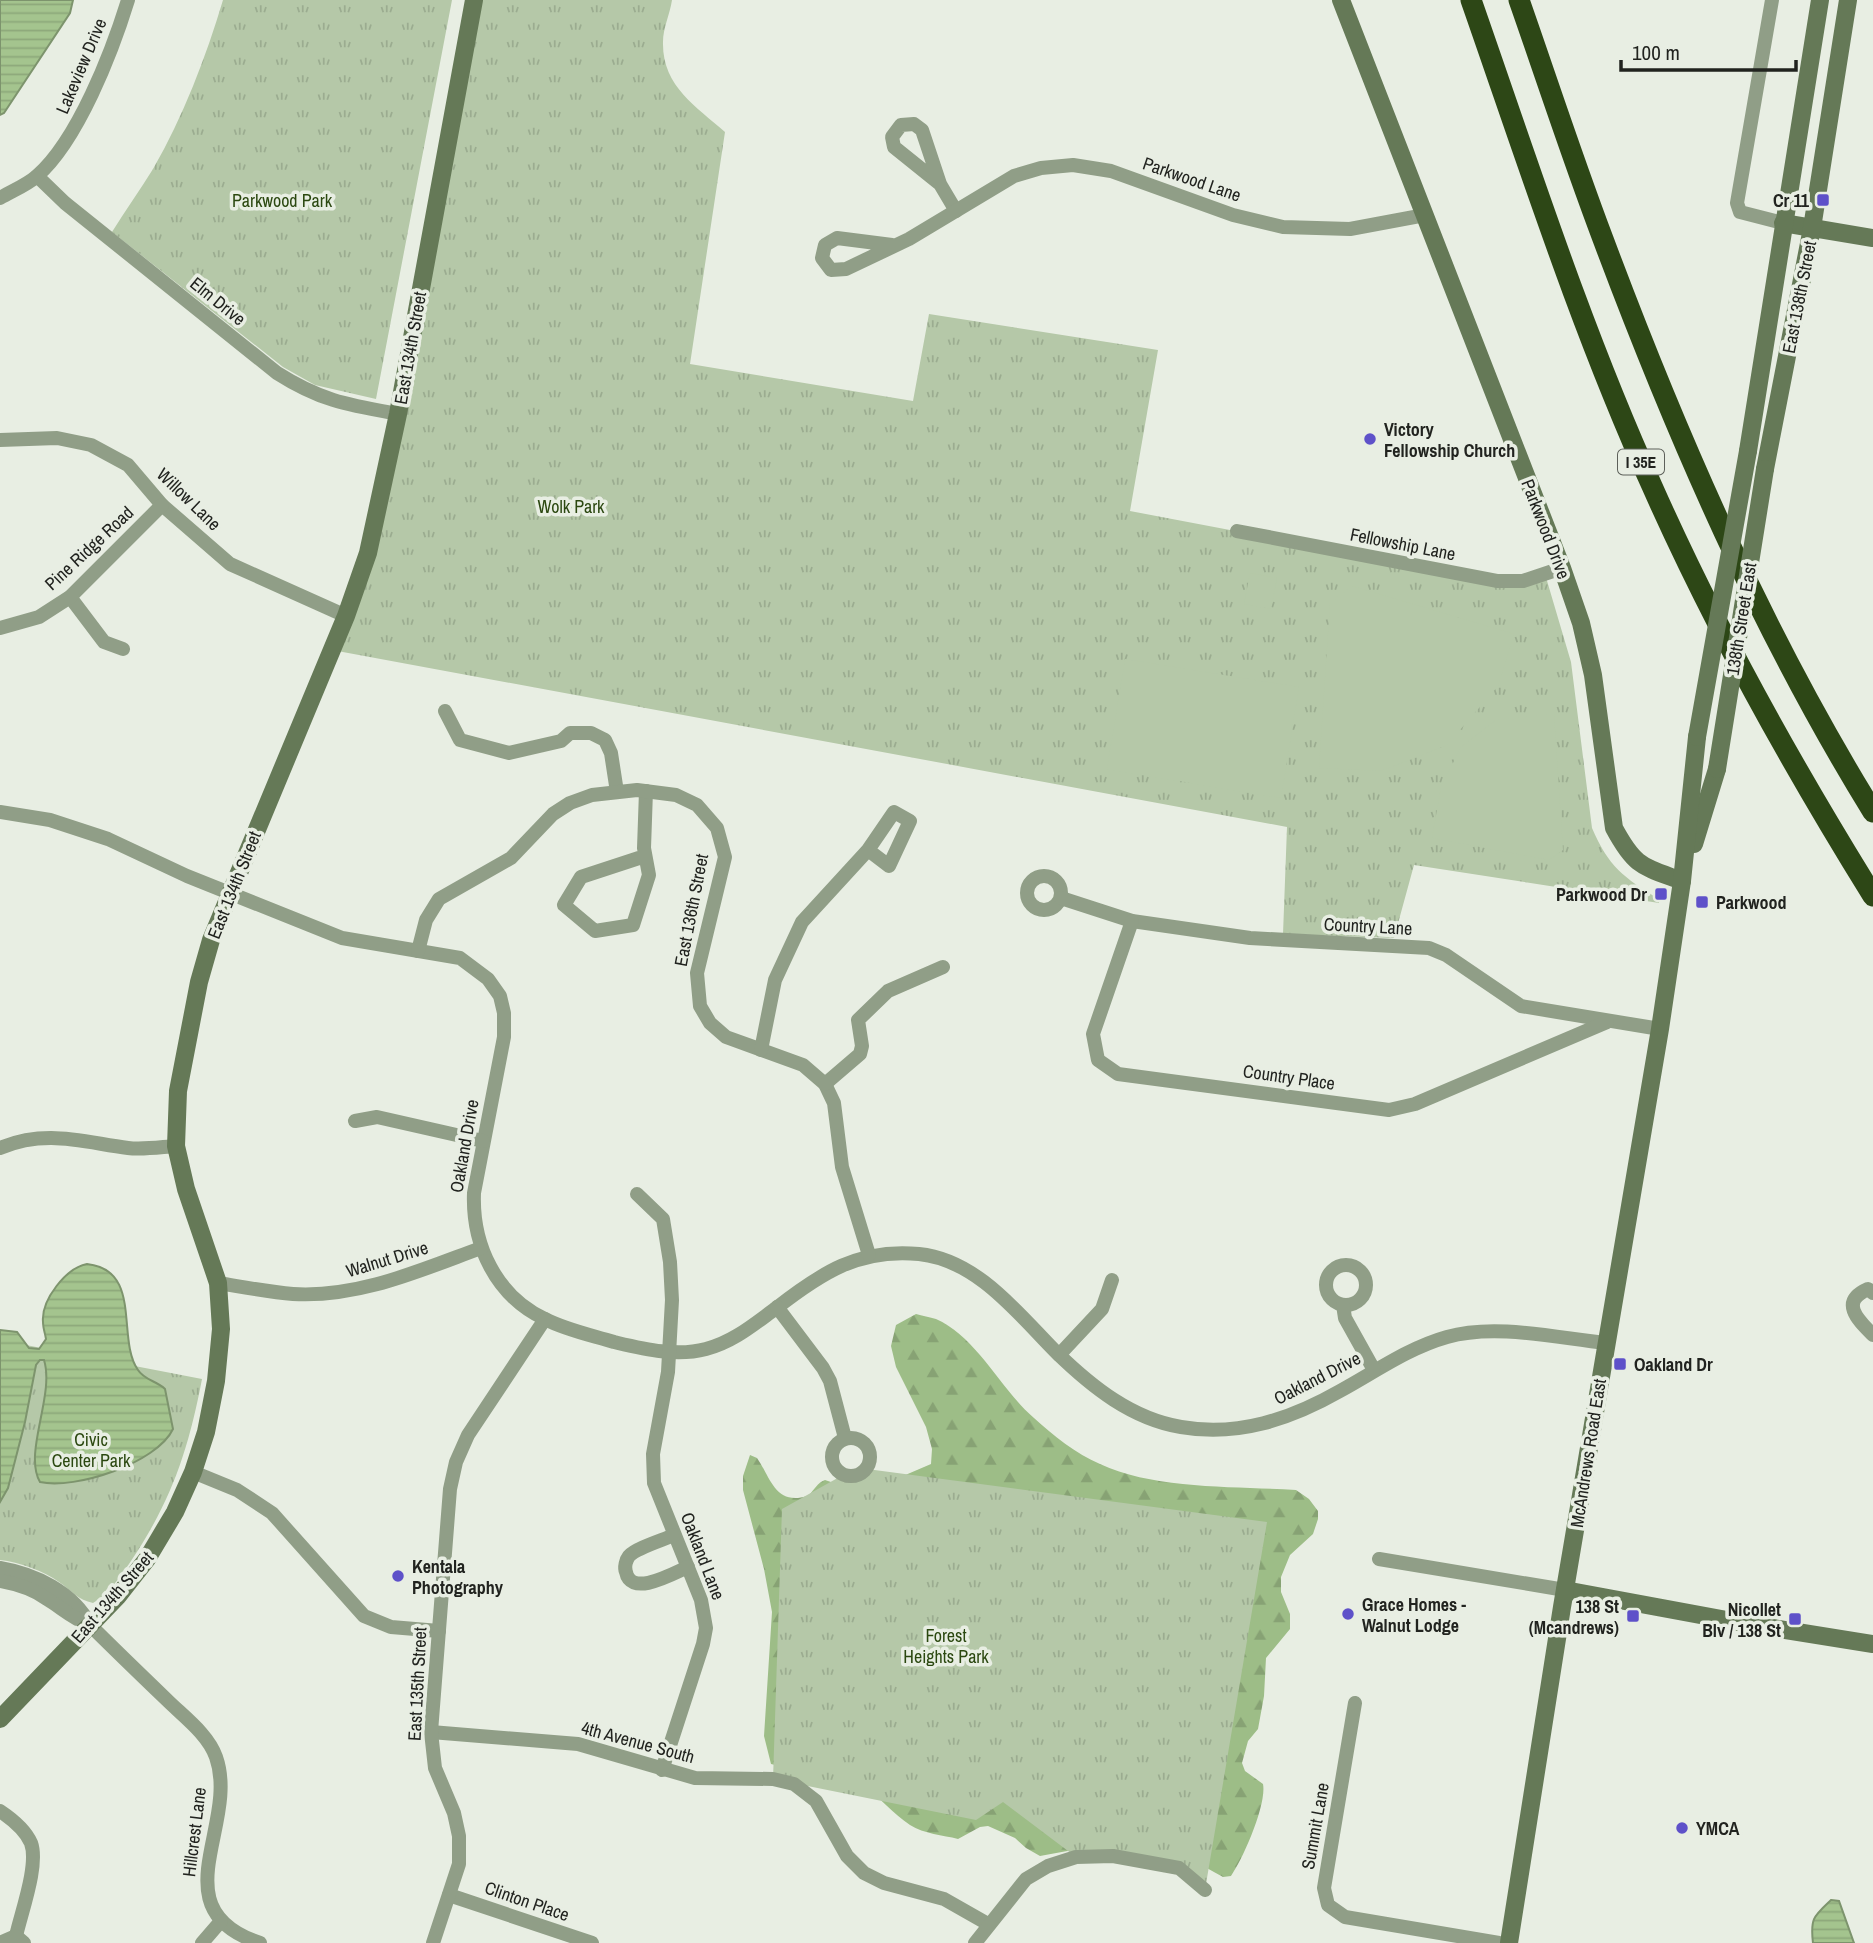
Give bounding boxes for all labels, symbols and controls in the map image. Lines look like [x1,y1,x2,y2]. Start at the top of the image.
street label: Lakeview Drive [50,14,112,118]
scale bar [1621,28,1796,72]
text: 100 m [1632,38,1680,67]
street label: Parkwood Lane [1139,150,1245,208]
park label: Parkwood Park [232,188,333,213]
place label: Cr 11 [1773,188,1810,213]
marker: Cr 11 [1815,192,1831,208]
street label: East 138th Street [1776,239,1822,355]
street label: Elm Drive [185,271,251,331]
street label: East 134th Street [388,290,432,406]
place label: Victory Fellowship Church [1384,417,1515,463]
marker: Victory Fellowship Church [1362,431,1378,447]
road number: I 35E [1618,449,1664,475]
street label: Willow Lane [151,462,227,536]
street label: Parkwood Drive [1516,476,1576,582]
park label: Wolk Park [538,494,605,519]
street label: Pine Ridge Road [39,500,139,596]
street label: Fellowship Lane [1348,522,1458,566]
street label: 138th Street East [1720,561,1762,677]
street label: East 134th Street [201,827,267,943]
street label: East 136th Street [668,852,714,968]
place label: Parkwood Dr [1556,882,1647,907]
marker: Parkwood Dr [1653,886,1669,902]
place label: Parkwood [1716,890,1787,915]
marker: Parkwood [1694,894,1710,910]
street label: Country Lane [1323,911,1413,941]
street label: Country Place [1241,1058,1337,1096]
street label: Oakland Drive [443,1097,485,1195]
street label: Walnut Drive [343,1235,431,1283]
street label: Oakland Drive [1269,1345,1365,1411]
place label: Oakland Dr [1634,1352,1713,1377]
marker: Oakland Dr [1612,1356,1628,1372]
street label: McAndrews Road East [1564,1377,1612,1529]
park label: Civic Center Park [52,1427,131,1473]
street label: Oakland Lane [675,1509,731,1603]
street label: East 134th Street [65,1546,159,1648]
place label: Kentala Photography [412,1554,504,1600]
marker: Kentala Photography [390,1568,406,1584]
place label: Grace Homes - Walnut Lodge [1362,1592,1466,1638]
place label: 138 St (Mcandrews) [1529,1594,1619,1640]
place label: Nicollet Blv / 138 St [1702,1597,1781,1643]
marker: Grace Homes - Walnut Lodge [1340,1606,1356,1622]
marker: 138 St (Mcandrews) [1625,1608,1641,1624]
marker: Nicollet Blv / 138 St [1787,1611,1803,1627]
park label: Forest Heights Park [903,1623,989,1669]
street label: East 135th Street [402,1626,432,1742]
street label: 4th Avenue South [579,1715,697,1769]
street label: Summit Lane [1295,1781,1335,1871]
street label: Hillcrest Lane [176,1786,212,1878]
place label: YMCA [1696,1816,1740,1841]
marker: YMCA [1674,1820,1690,1836]
street label: Clinton Place [481,1875,573,1927]

